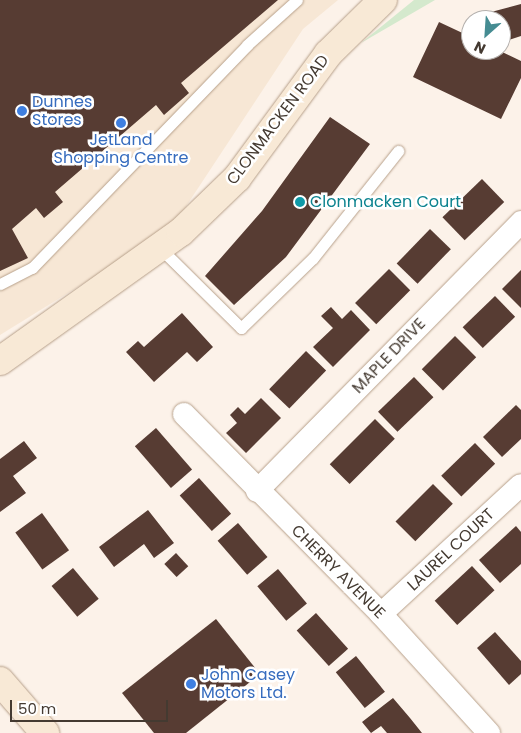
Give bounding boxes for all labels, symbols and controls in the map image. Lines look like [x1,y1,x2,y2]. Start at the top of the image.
north arrow [461,10,511,60]
text: N [471,36,489,59]
street label: CLONMACKEN ROAD [223,51,333,189]
place label: Dunnes Stores [32,92,92,130]
marker: Dunnes Stores [16,105,28,117]
marker: JetLand Shopping Centre [115,117,127,129]
place label: JetLand Shopping Centre [54,130,188,168]
place label: Clonmacken Court [310,192,461,212]
marker: Clonmacken Court [294,196,306,208]
street label: MAPLE DRIVE [348,314,430,398]
street label: LAUREL COURT [404,505,498,595]
street label: CHERRY AVENUE [287,521,389,623]
place label: John Casey Motors Ltd. [201,665,295,703]
marker: John Casey Motors Ltd. [185,678,197,690]
scale bar [12,690,170,722]
text: 50 m [18,698,56,719]

